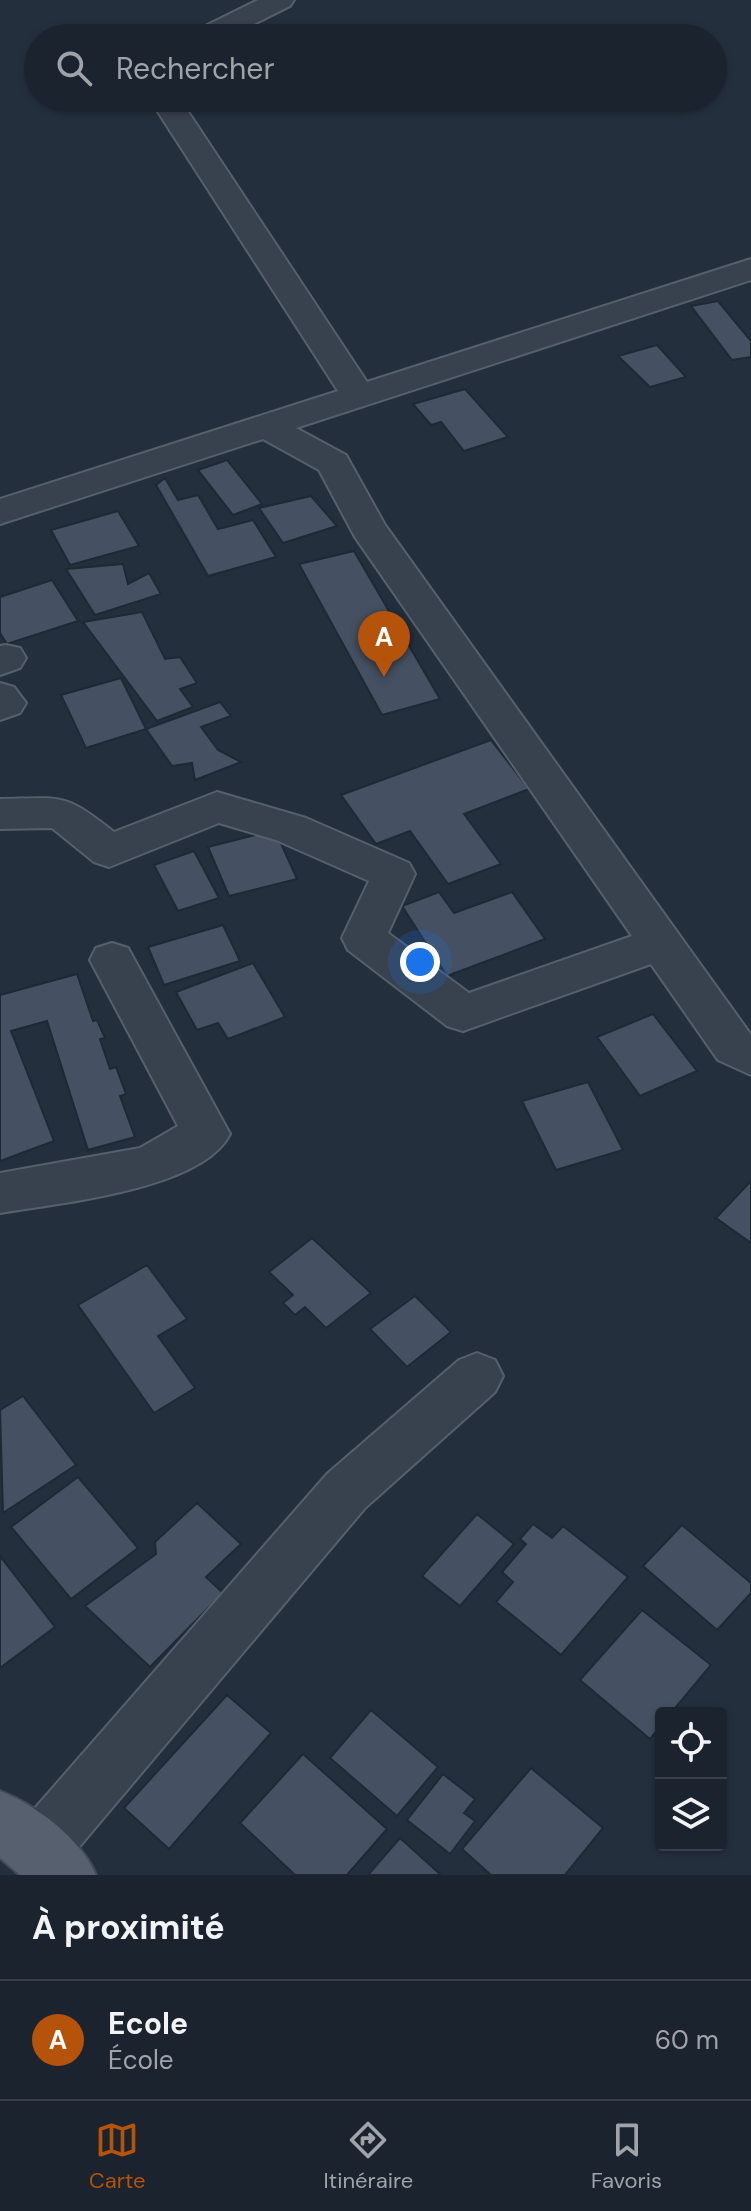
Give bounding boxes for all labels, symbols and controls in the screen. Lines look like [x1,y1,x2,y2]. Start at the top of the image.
search box [24,24,727,112]
icon: search [52,46,96,90]
text: Rechercher [116,49,275,88]
pin: A [358,611,410,677]
your location [400,942,440,982]
map controls [655,1707,727,1851]
button: locate [655,1707,727,1779]
button: layers [655,1779,727,1851]
text: À proximité [32,1905,225,1950]
text: Ecole [108,2004,188,2043]
text: A [49,2023,67,2057]
text: 60 m [655,2023,719,2057]
text: École [108,2043,174,2077]
tab: Carte [89,2118,146,2195]
tab: Itinéraire [323,2118,413,2195]
tab: Favoris [591,2118,662,2195]

